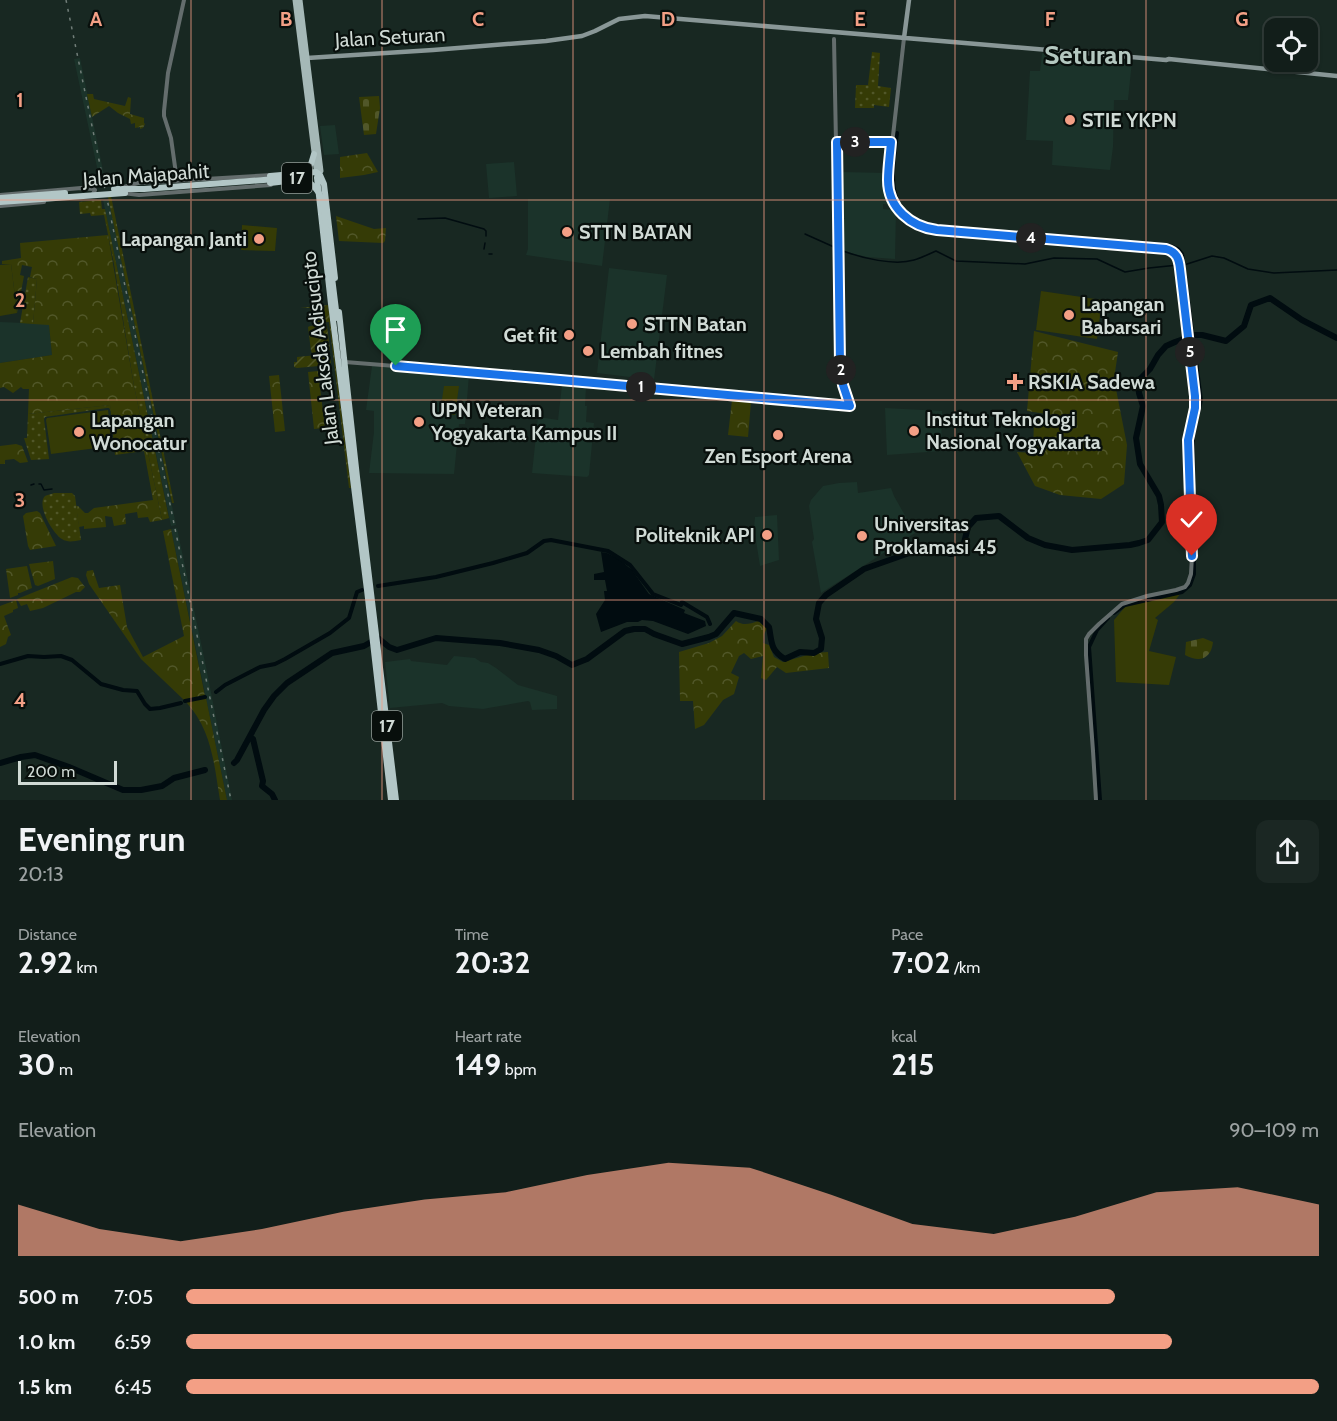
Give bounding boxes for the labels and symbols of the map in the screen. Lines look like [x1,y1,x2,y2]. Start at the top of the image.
text: A [90,7,103,31]
text: B [280,7,292,31]
text: C [472,7,484,31]
text: D [661,7,675,31]
text: E [854,7,866,31]
text: F [1045,7,1056,31]
text: G [1235,7,1249,31]
street label: Jalan Seturan [333,22,446,52]
district label: Seturan [1044,39,1132,71]
text: 1 [16,88,24,112]
place label: STIE YKPN [1082,108,1177,132]
marker: STIE YKPN [1063,113,1077,127]
pin: 3 [840,127,870,157]
street label: Jalan Majapahit [81,159,210,191]
road number: 17 [282,163,312,193]
place label: STTN BATAN [579,220,692,244]
pin: 4 [1016,223,1046,253]
marker: STTN BATAN [560,225,574,239]
place label: Lapangan Janti [121,227,247,251]
marker: Lapangan Janti [252,232,266,246]
street label: Jalan Laksda Adisucipto [296,250,344,447]
text: 2 [15,288,25,312]
place label: Lapangan Babarsari [1081,292,1164,339]
pin [370,304,421,366]
marker: Lapangan Babarsari [1062,308,1076,322]
place label: STTN Batan [644,312,747,336]
marker: STTN Batan [625,317,639,331]
place label: Get fit [503,323,557,347]
marker: Get fit [562,328,576,342]
pin: 5 [1175,337,1205,367]
place label: Lembah fitnes [600,339,723,363]
marker: Lembah fitnes [581,344,595,358]
pin: 2 [826,355,856,385]
place label: RSKIA Sadewa [1028,370,1155,394]
pin: 1 [626,372,656,402]
marker: RSKIA Sadewa [1006,373,1024,391]
place label: UPN Veteran Yogyakarta Kampus II [430,398,617,445]
place label: Institut Teknologi Nasional Yogyakarta [926,407,1101,454]
place label: Lapangan Wonocatur [91,408,187,455]
marker: UPN Veteran Yogyakarta Kampus II [412,415,426,429]
marker: Institut Teknologi Nasional Yogyakarta [907,424,921,438]
marker: Lapangan Wonocatur [72,425,86,439]
marker: Zen Esport Arena [771,428,785,442]
place label: Zen Esport Arena [704,444,852,468]
text: 3 [15,488,25,512]
pin [1166,494,1217,556]
place label: Universitas Proklamasi 45 [874,512,997,559]
place label: Politeknik API [635,523,755,547]
marker: Politeknik API [760,528,774,542]
marker: Universitas Proklamasi 45 [855,529,869,543]
text: 4 [14,688,26,712]
road number: 17 [372,711,402,741]
scale bar [18,758,117,786]

